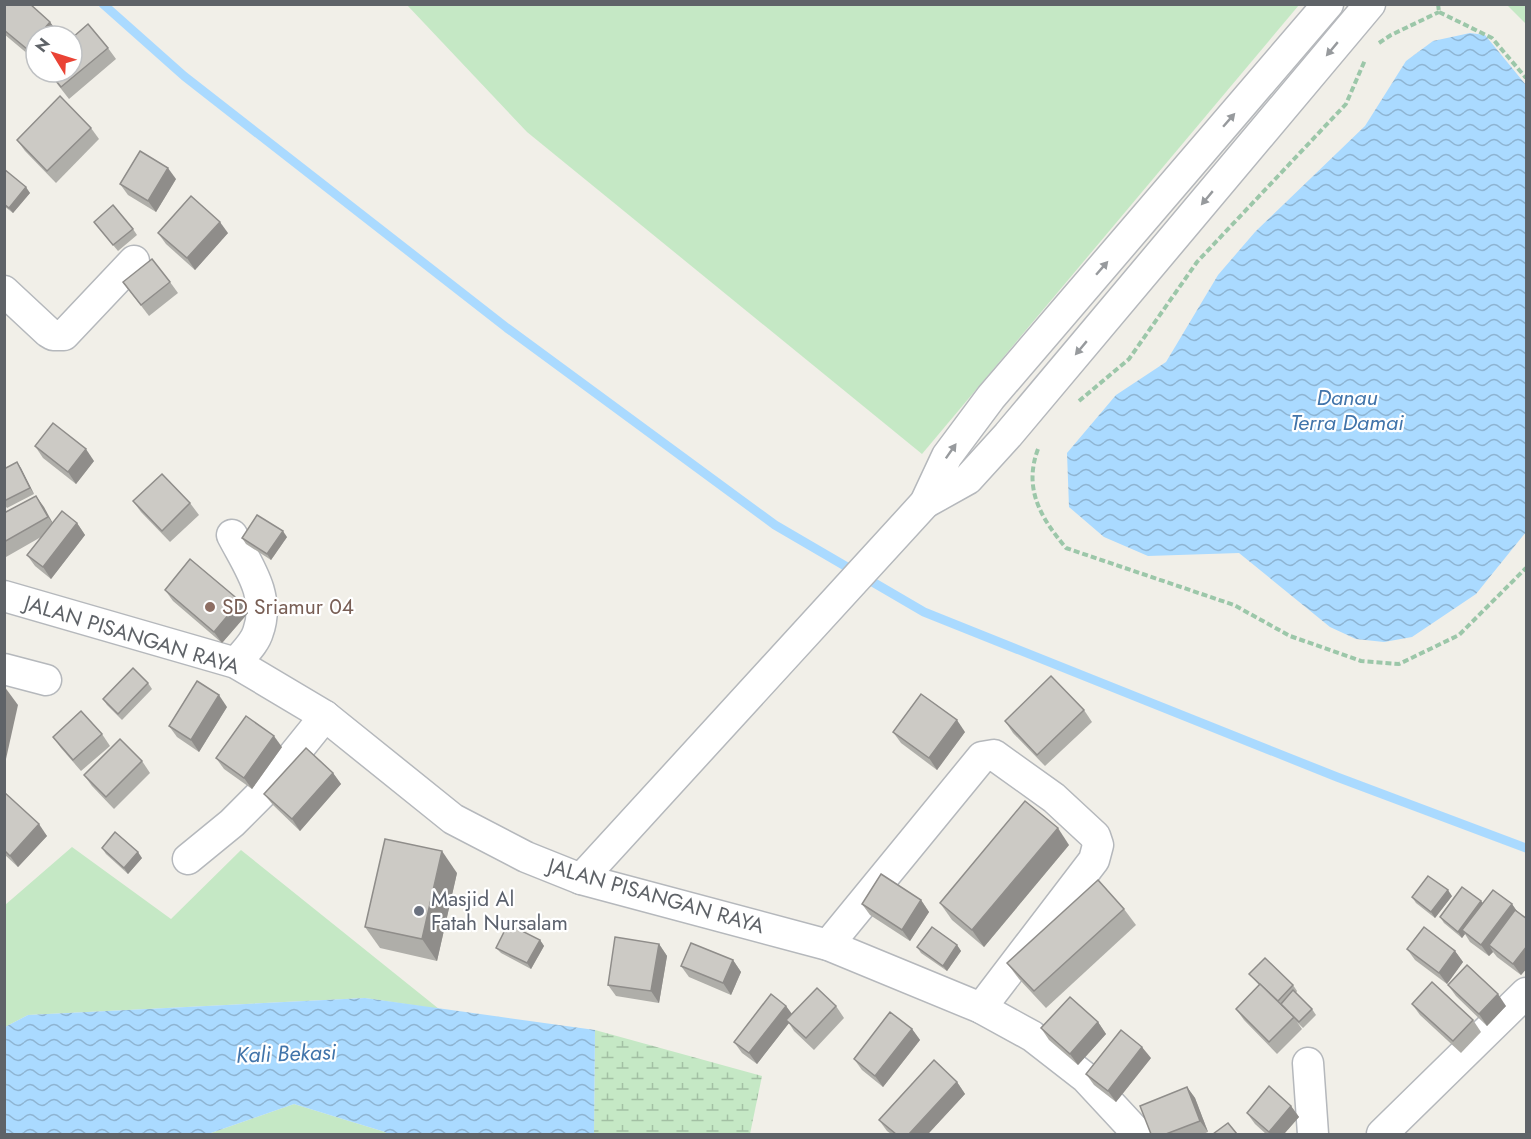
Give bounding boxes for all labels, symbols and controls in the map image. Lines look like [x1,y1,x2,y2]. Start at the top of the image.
north arrow [24,24,84,84]
text: N [30,33,56,57]
one-way arrow [1326,41,1339,57]
one-way arrow [1222,113,1235,128]
one-way arrow [1201,191,1213,206]
one-way arrow [1095,260,1108,276]
one-way arrow [1075,340,1088,355]
water label: Danau Terra Damai [1290,381,1404,438]
one-way arrow [945,444,957,460]
street label: JALAN PISANGAN RAYA [18,587,243,682]
place label: SD Sriamur 04 [222,592,354,622]
marker: SD Sriamur 04 [203,600,217,614]
street label: JALAN PISANGAN RAYA [542,850,768,941]
place label: Masjid Al Fatah Nursalam [431,884,568,938]
marker: Masjid Al Fatah Nursalam [412,904,426,918]
water label: Kali Bekasi [236,1035,337,1071]

